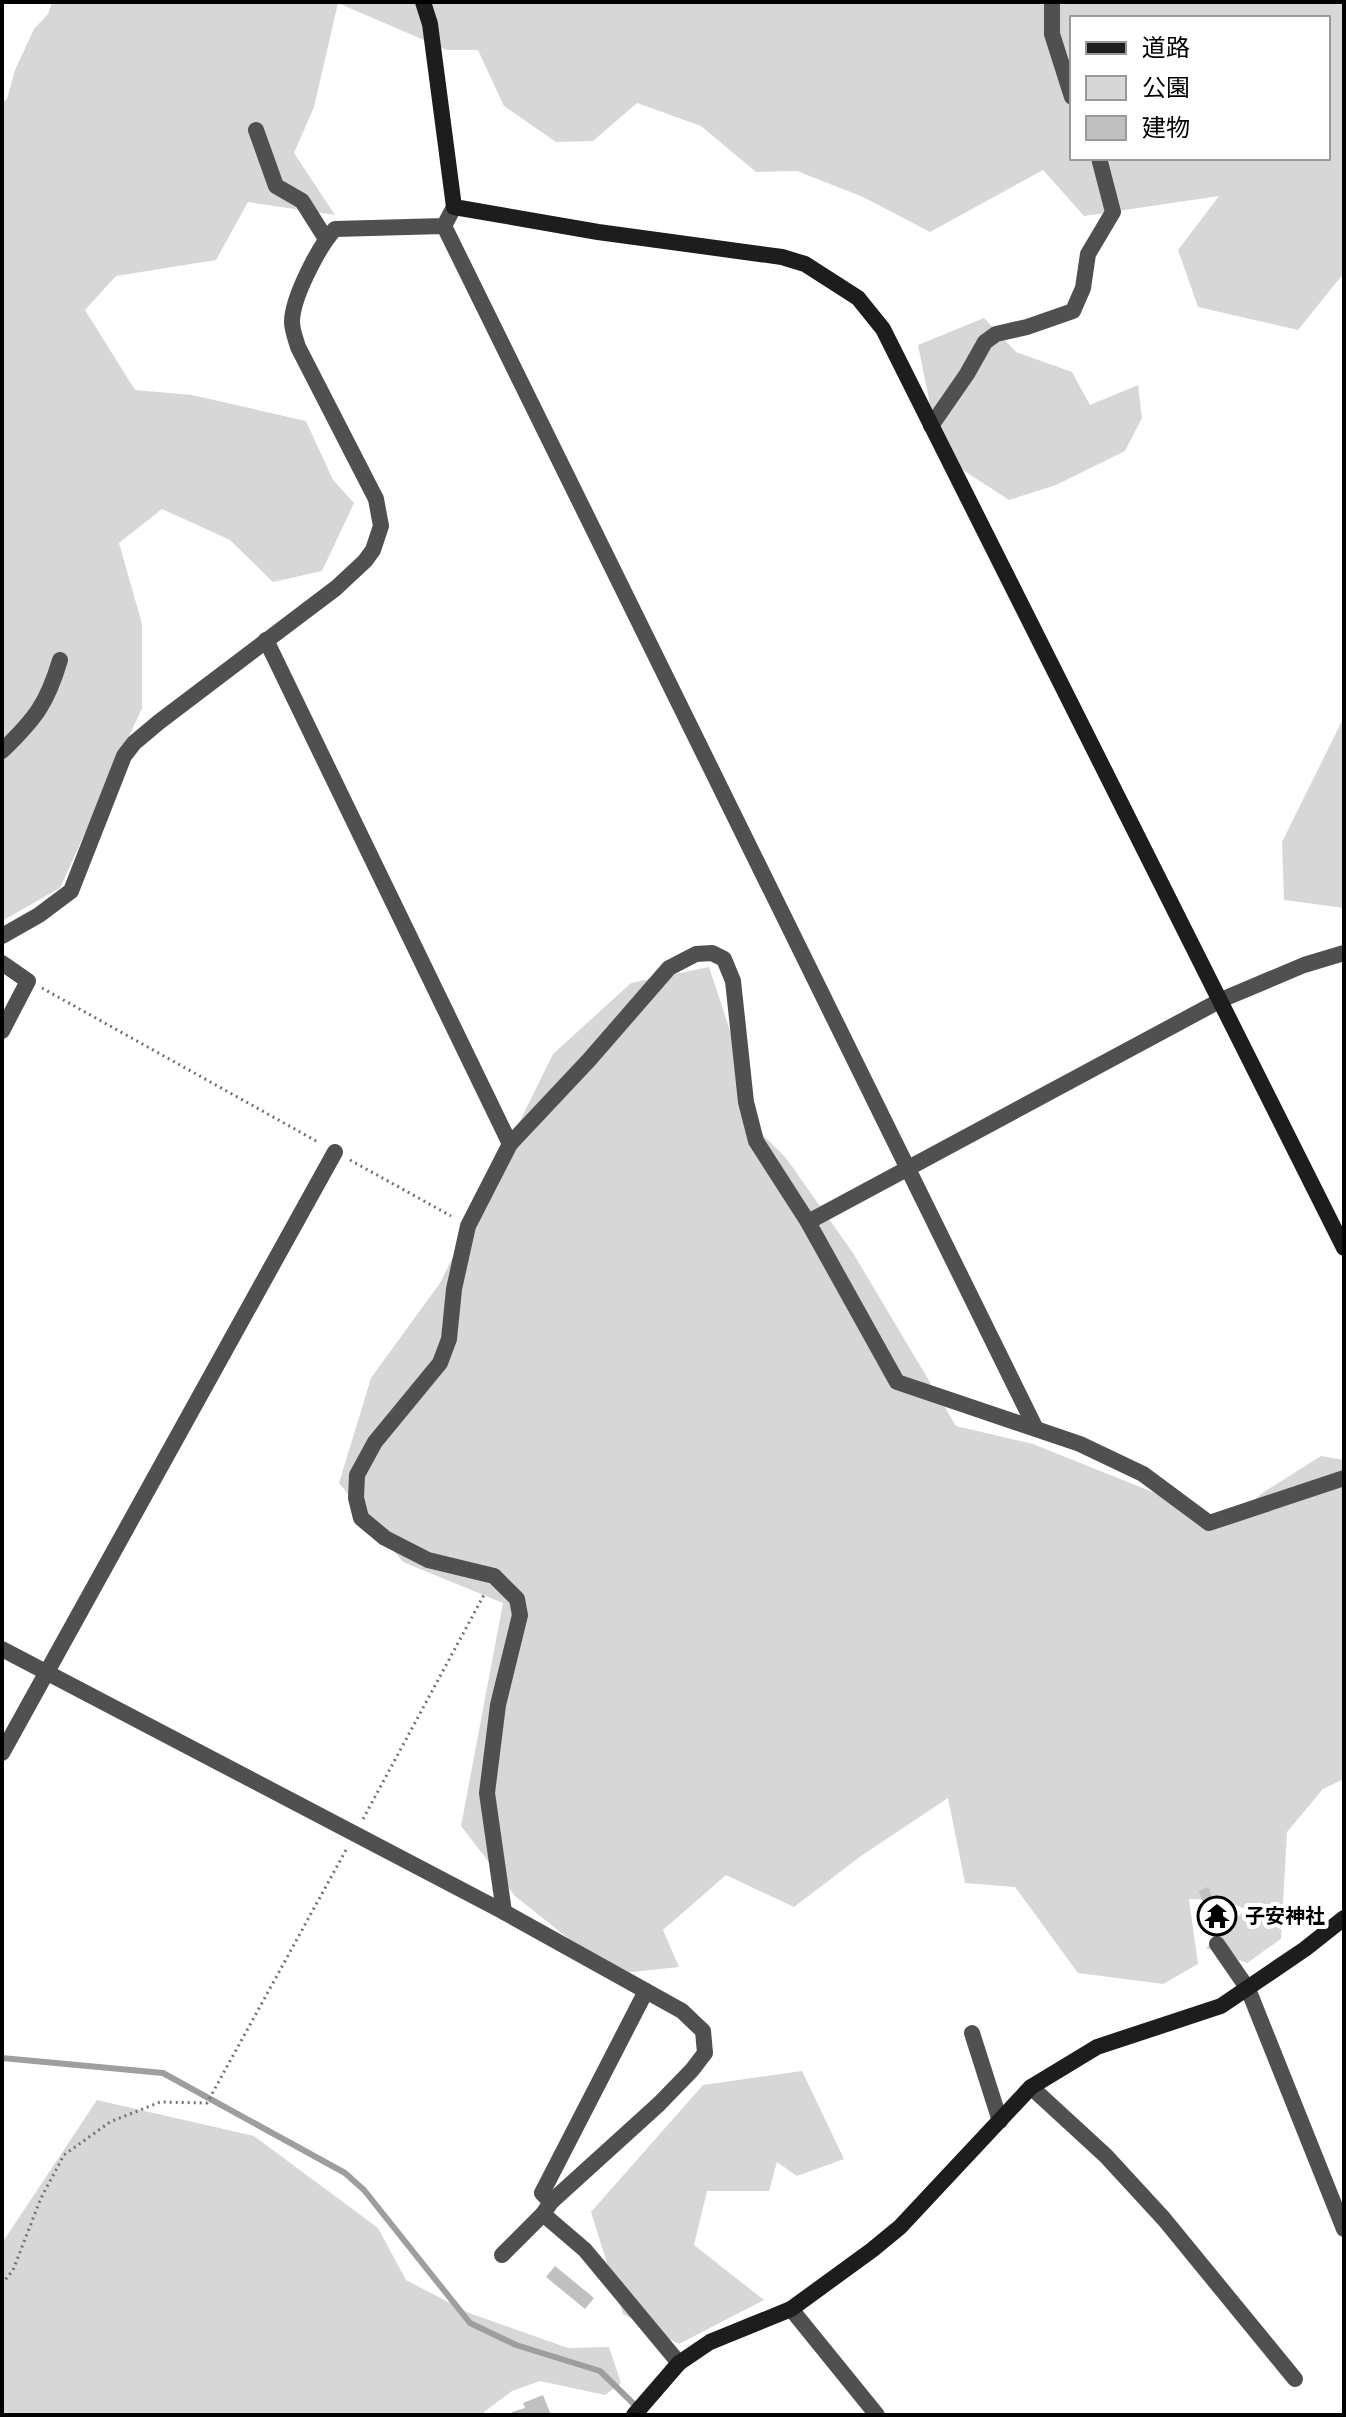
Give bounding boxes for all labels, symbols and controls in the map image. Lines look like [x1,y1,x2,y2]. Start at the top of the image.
legend [1070,16,1330,160]
text: 道路 [1142,34,1190,62]
text: 公園 [1142,74,1190,102]
text: 建物 [1142,114,1190,142]
temple icon: 子安神社 [1196,1895,1238,1937]
place label: 子安神社 [1245,1904,1325,1928]

